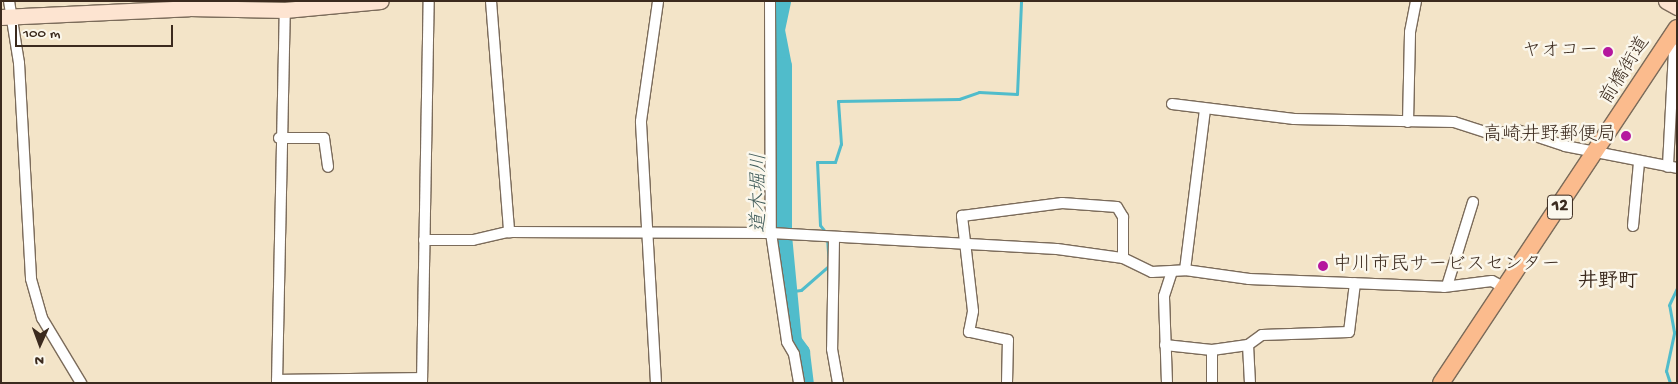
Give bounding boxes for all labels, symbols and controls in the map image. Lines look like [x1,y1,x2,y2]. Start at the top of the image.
scale bar [18,15,175,47]
text: 100 m [23,25,60,43]
street label: 前橋街道 [1596,33,1656,109]
place label: ヤオコー [1522,41,1598,63]
marker: ヤオコー [1602,46,1614,58]
place label: 高崎井野郵便局 [1483,125,1616,147]
marker: 高崎井野郵便局 [1620,130,1632,142]
water label: 道木堀川 [748,153,772,233]
road number: 12 [1546,192,1574,222]
place label: 中川市民サービスセンター [1333,255,1561,277]
marker: 中川市民サービスセンター [1317,260,1329,272]
district label: 井野町 [1578,270,1638,294]
north arrow [15,319,65,369]
text: N [35,351,44,368]

